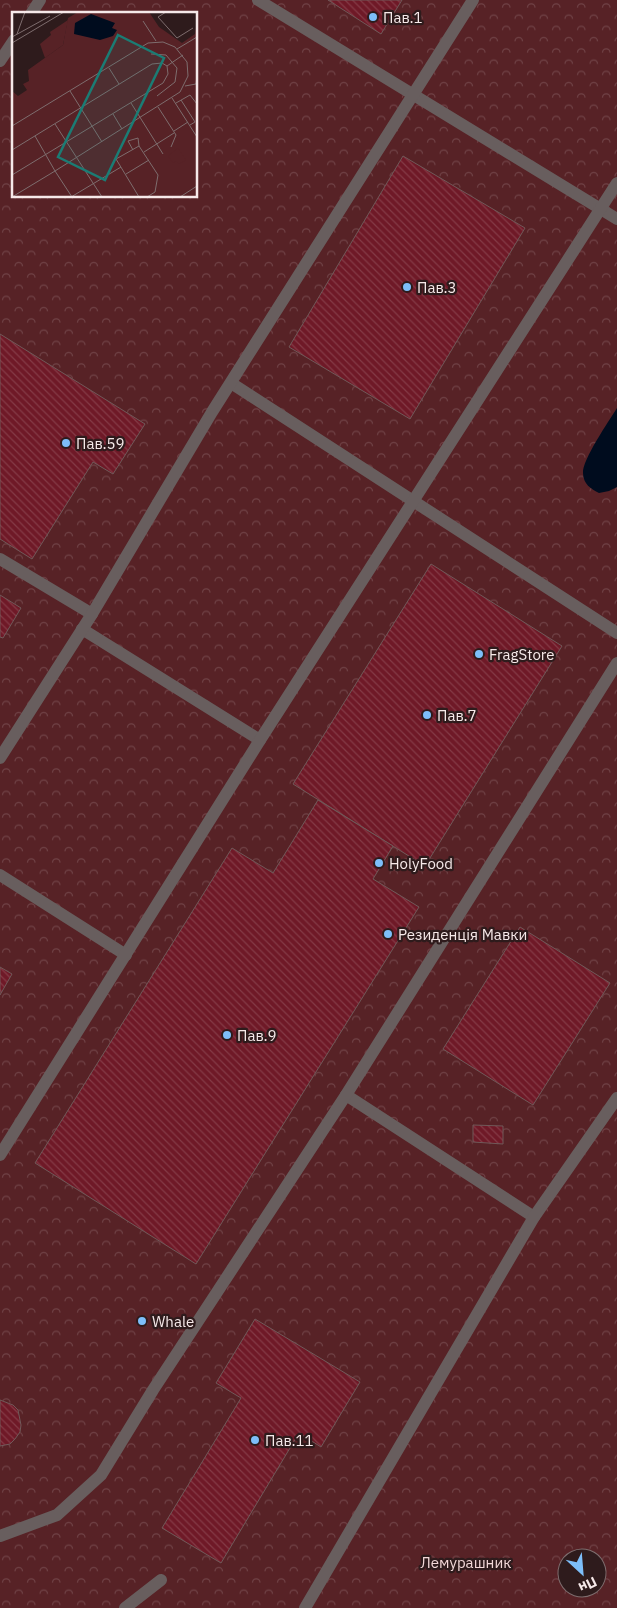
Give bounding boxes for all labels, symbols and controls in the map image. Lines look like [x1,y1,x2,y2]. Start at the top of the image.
place label: Пав.1 [383,8,423,27]
marker: Пав.1 [367,11,379,23]
inset map [12,12,198,198]
place label: Пав.3 [417,278,457,297]
marker: Пав.3 [401,281,413,293]
place label: Пав.59 [76,434,125,453]
marker: Пав.59 [60,437,72,449]
place label: FragStore [489,645,554,664]
marker: FragStore [473,648,485,660]
place label: Пав.7 [437,706,477,725]
marker: Пав.7 [421,709,433,721]
place label: HolyFood [389,854,453,873]
marker: HolyFood [373,857,385,869]
place label: Резиденція Мавки [398,925,527,944]
marker: Резиденція Мавки [382,928,394,940]
place label: Пав.9 [237,1026,277,1045]
marker: Пав.9 [221,1029,233,1041]
place label: Whale [152,1312,194,1331]
marker: Whale [136,1315,148,1327]
place label: Пав.11 [265,1431,314,1450]
marker: Пав.11 [249,1434,261,1446]
north arrow [557,1548,607,1598]
park label: Лемурашник [421,1553,512,1572]
text: Пн [575,1573,600,1597]

